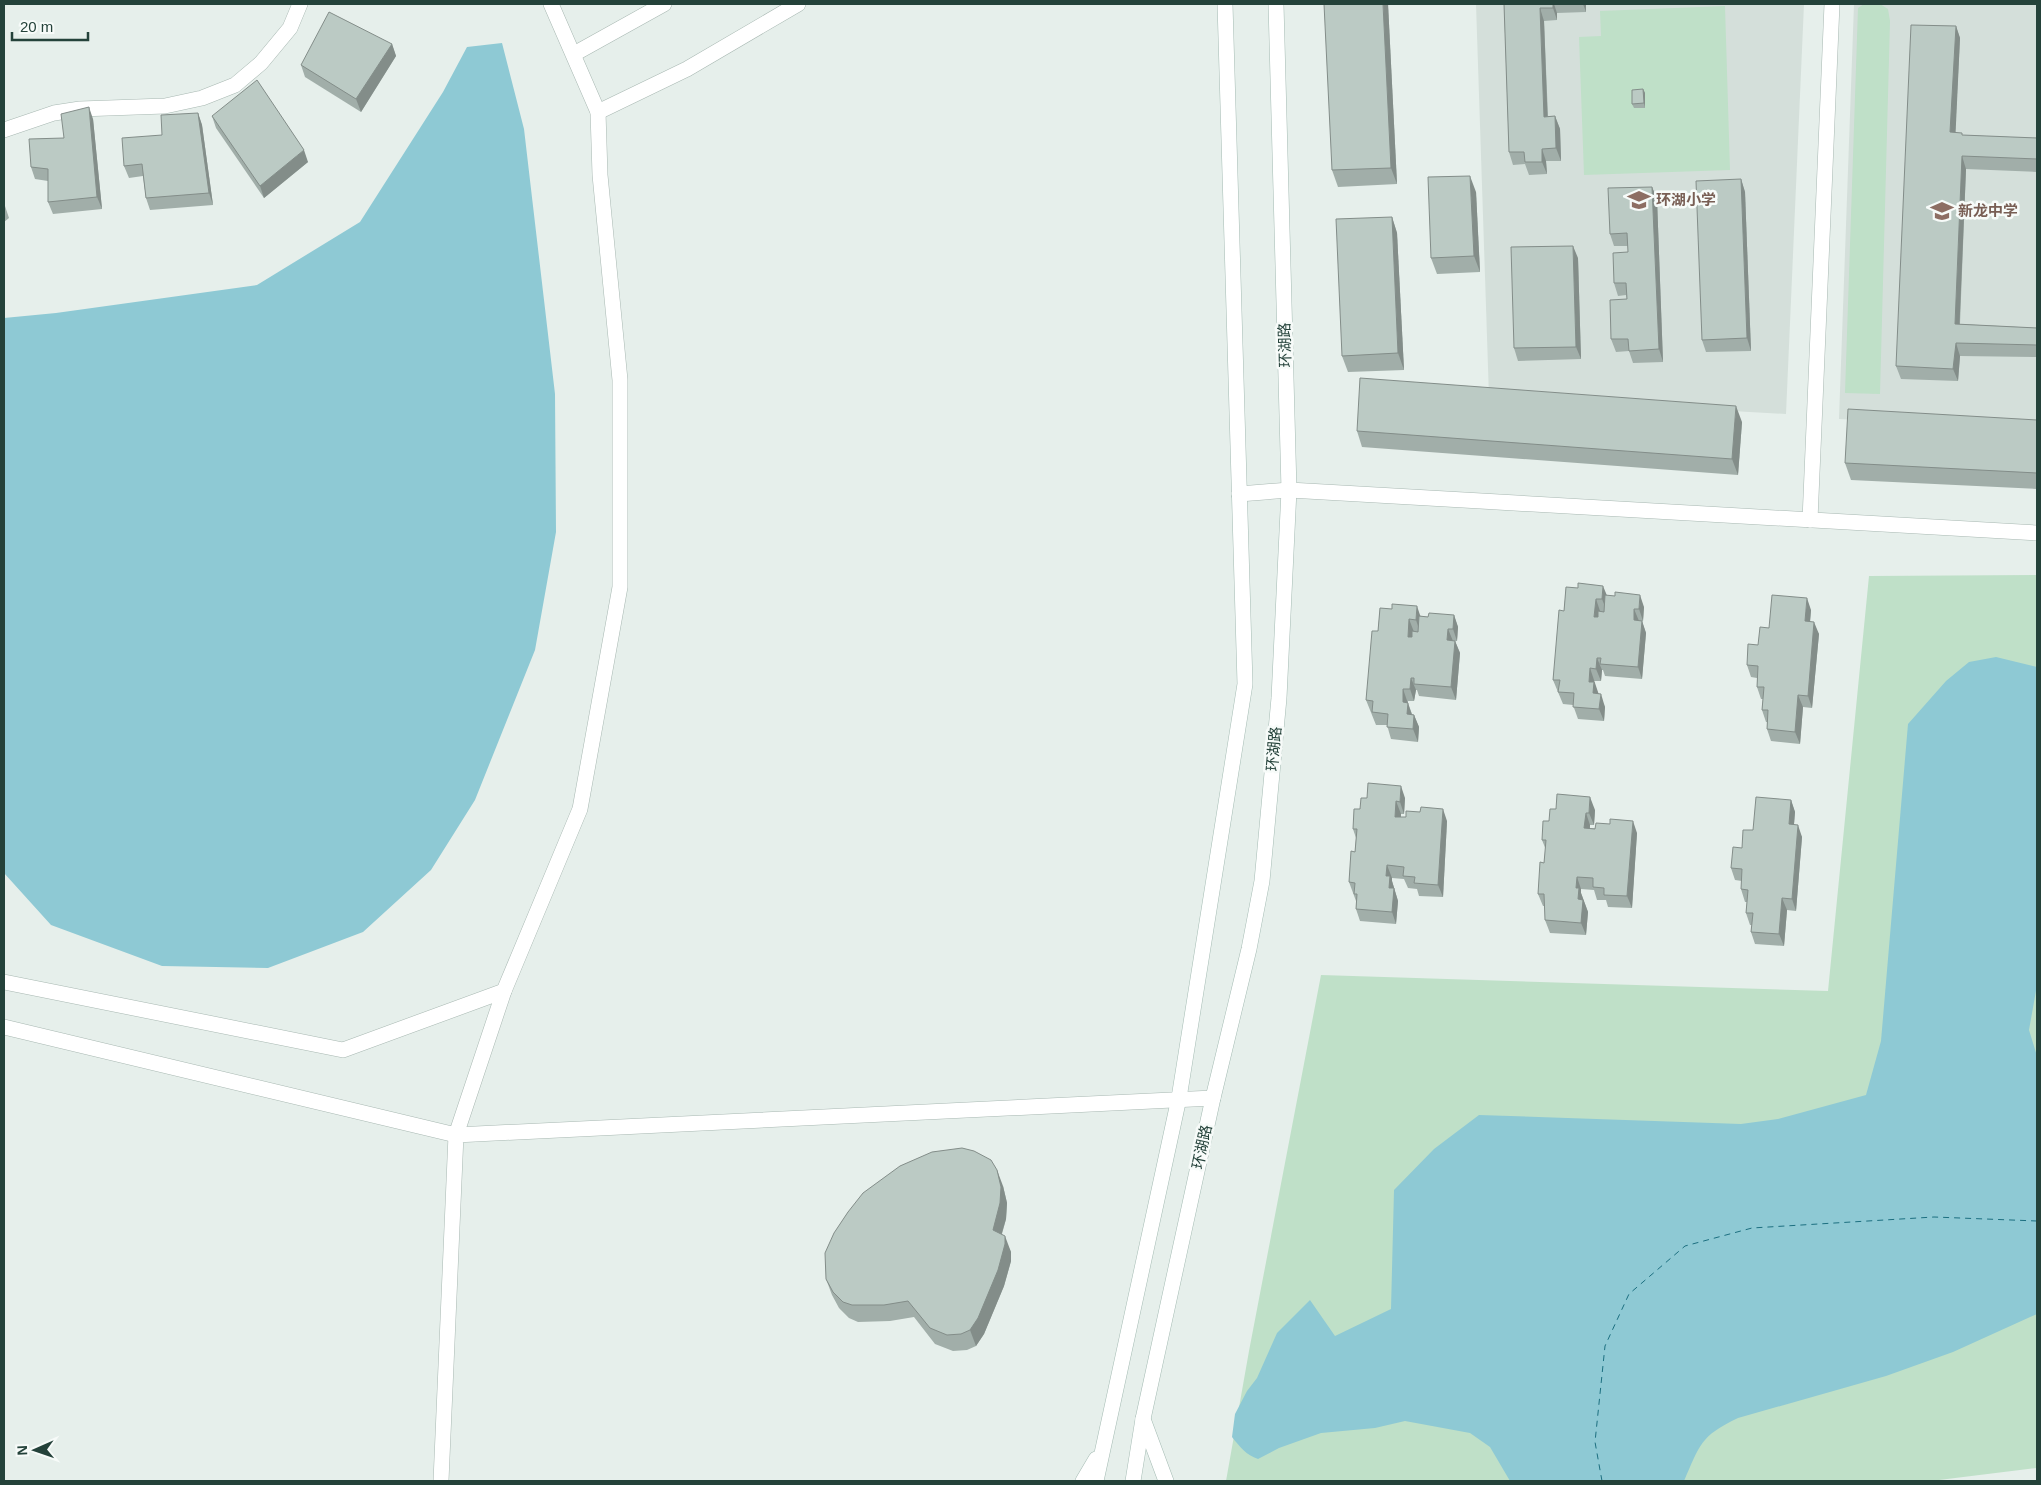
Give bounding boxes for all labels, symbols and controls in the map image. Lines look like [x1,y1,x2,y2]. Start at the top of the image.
scale bar [12,10,89,42]
text: 20 m [20,18,53,35]
school or university icon: 环湖小学 [1626,187,1652,213]
place label: 环湖小学 [1656,191,1716,208]
school or university icon: 新龙中学 [1929,198,1955,224]
place label: 新龙中学 [1958,202,2018,219]
street label: 环湖路 [1276,322,1293,368]
street label: 环湖路 [1263,726,1284,772]
street label: 环湖路 [1189,1123,1215,1171]
north arrow [10,1425,60,1475]
text: N [14,1445,30,1456]

